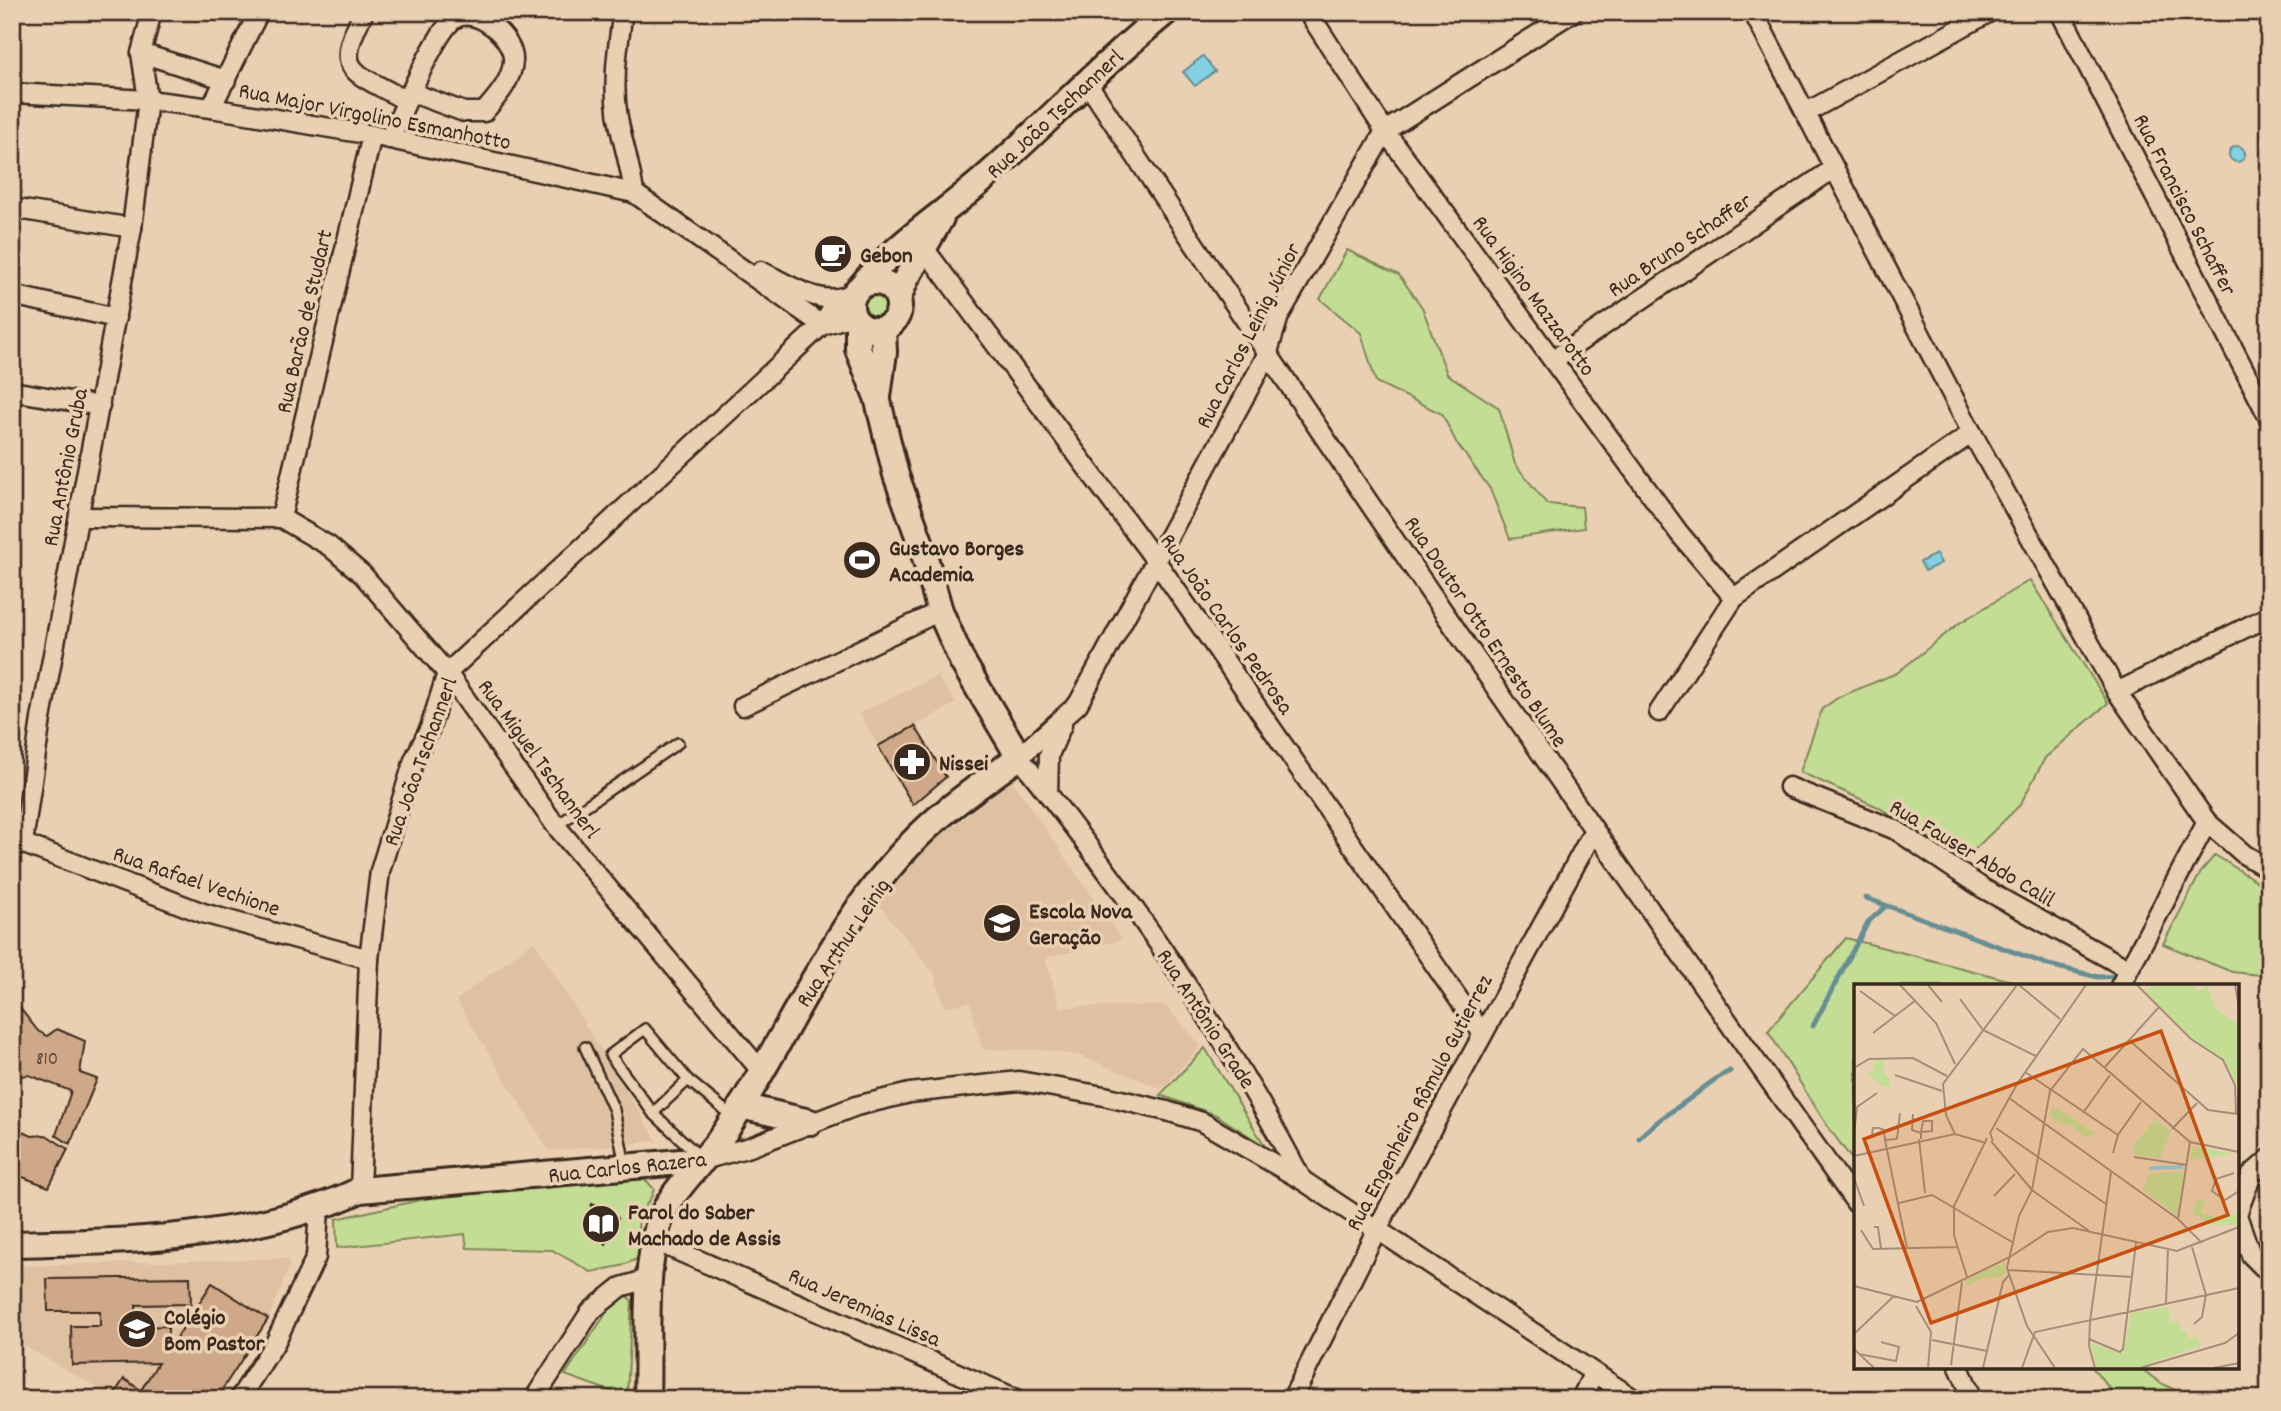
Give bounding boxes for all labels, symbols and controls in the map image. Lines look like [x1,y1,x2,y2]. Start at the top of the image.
street label: Rua João Tschannerl [980,43,1133,188]
street label: Rua Major Virgolino Esmanhotto [235,76,513,161]
street label: Rua Francisco Schaffer [2123,109,2243,303]
street label: Rua Bruno Schaffer [1602,186,1760,307]
street label: Rua Higino Mazzarotto [1462,210,1602,384]
street label: Rua Barão de Studart [269,227,344,417]
cafe icon: Gebon [812,233,854,275]
street label: Rua Carlos Leinig Júnior [1189,238,1311,435]
place label: Gebon [860,241,913,274]
street label: Rua Antônio Gruba [36,385,99,549]
street label: Rua Doutor Otto Ernesto Blume [1394,511,1574,755]
street label: Rua João Carlos Pedrosa [1150,528,1301,723]
place label: Gustavo Borges Academia [889,534,1024,593]
sports icon: Gustavo Borges Academia [841,539,883,581]
street label: Rua João Tschannerl [376,673,468,851]
street label: Rua Miguel Tschannerl [468,673,607,847]
pharmacy icon: Nissei [891,741,933,783]
place label: Nissei [939,749,989,782]
street label: Rua Fauser Abdo Calil [1882,792,2061,918]
street label: Rua Rafael Vechione [108,839,284,927]
street label: Rua Arthur Leinig [789,873,900,1015]
place label: Escola Nova Geração [1029,897,1133,956]
school or university icon: Escola Nova Geração [981,902,1023,944]
street label: Rua Antônio Grade [1146,943,1262,1097]
street label: Rua Engenheiro Rômulo Gutierrez [1339,969,1503,1238]
inset map [1854,984,2239,1369]
house number: 810 [36,1047,58,1074]
street label: Rua Carlos Razera [547,1145,709,1194]
place label: Farol do Saber Machado de Assis [628,1198,781,1257]
library icon: Farol do Saber Machado de Assis [580,1203,622,1245]
street label: Rua Jeremias Lissa [782,1261,946,1358]
place label: Colégio Bom Pastor [164,1303,265,1362]
school or university icon: Colégio Bom Pastor [116,1308,158,1350]

